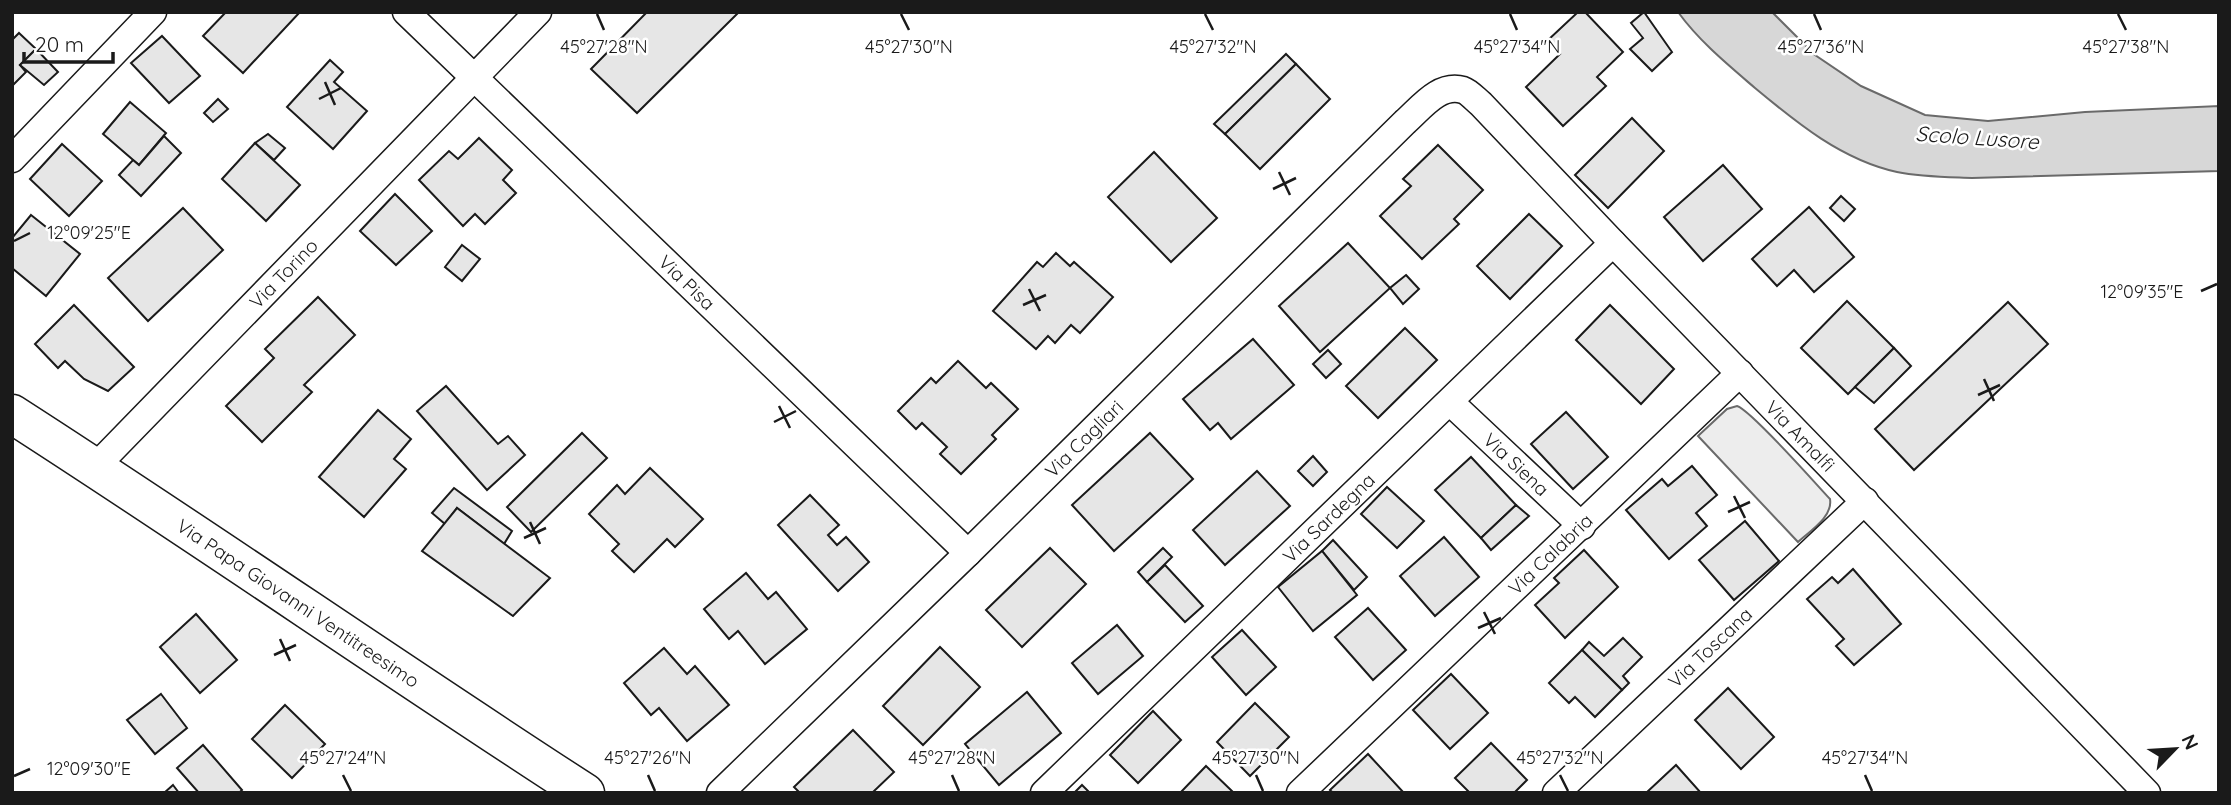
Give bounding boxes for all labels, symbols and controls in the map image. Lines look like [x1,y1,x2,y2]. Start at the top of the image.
scale bar [24,21,114,65]
text: 20 m [35,31,84,57]
text: 45°27'28"N [560,35,648,58]
text: 45°27'30"N [865,35,953,58]
text: 45°27'32"N [1169,35,1257,58]
text: 45°27'34"N [1474,35,1560,58]
text: 45°27'36"N [1778,35,1864,58]
text: 45°27'38"N [2083,35,2169,58]
water label: Scolo Lusore [1915,120,2041,154]
text: 12°09'25"E [47,221,131,244]
street label: Via Torino [244,234,323,313]
street label: Via Pisa [654,250,720,315]
text: 12°09'35"E [2100,280,2184,303]
street label: Via Cagliari [1040,395,1128,482]
street label: Via Amalfi [1760,395,1840,477]
street label: Via Siena [1478,428,1554,501]
street label: Via Sardegna [1278,468,1380,568]
street label: Via Calabria [1503,508,1598,600]
street label: Via Papa Giovanni Ventitreesimo [172,513,424,693]
street label: Via Toscana [1663,602,1757,693]
north arrow [2140,714,2210,784]
text: N [2177,730,2204,753]
text: 45°27'24"N [300,746,386,769]
text: 45°27'26"N [604,746,692,769]
text: 45°27'28"N [908,746,996,769]
text: 45°27'30"N [1212,746,1300,769]
text: 45°27'32"N [1516,746,1604,769]
text: 45°27'34"N [1822,746,1908,769]
text: 12°09'30"E [47,757,131,780]

